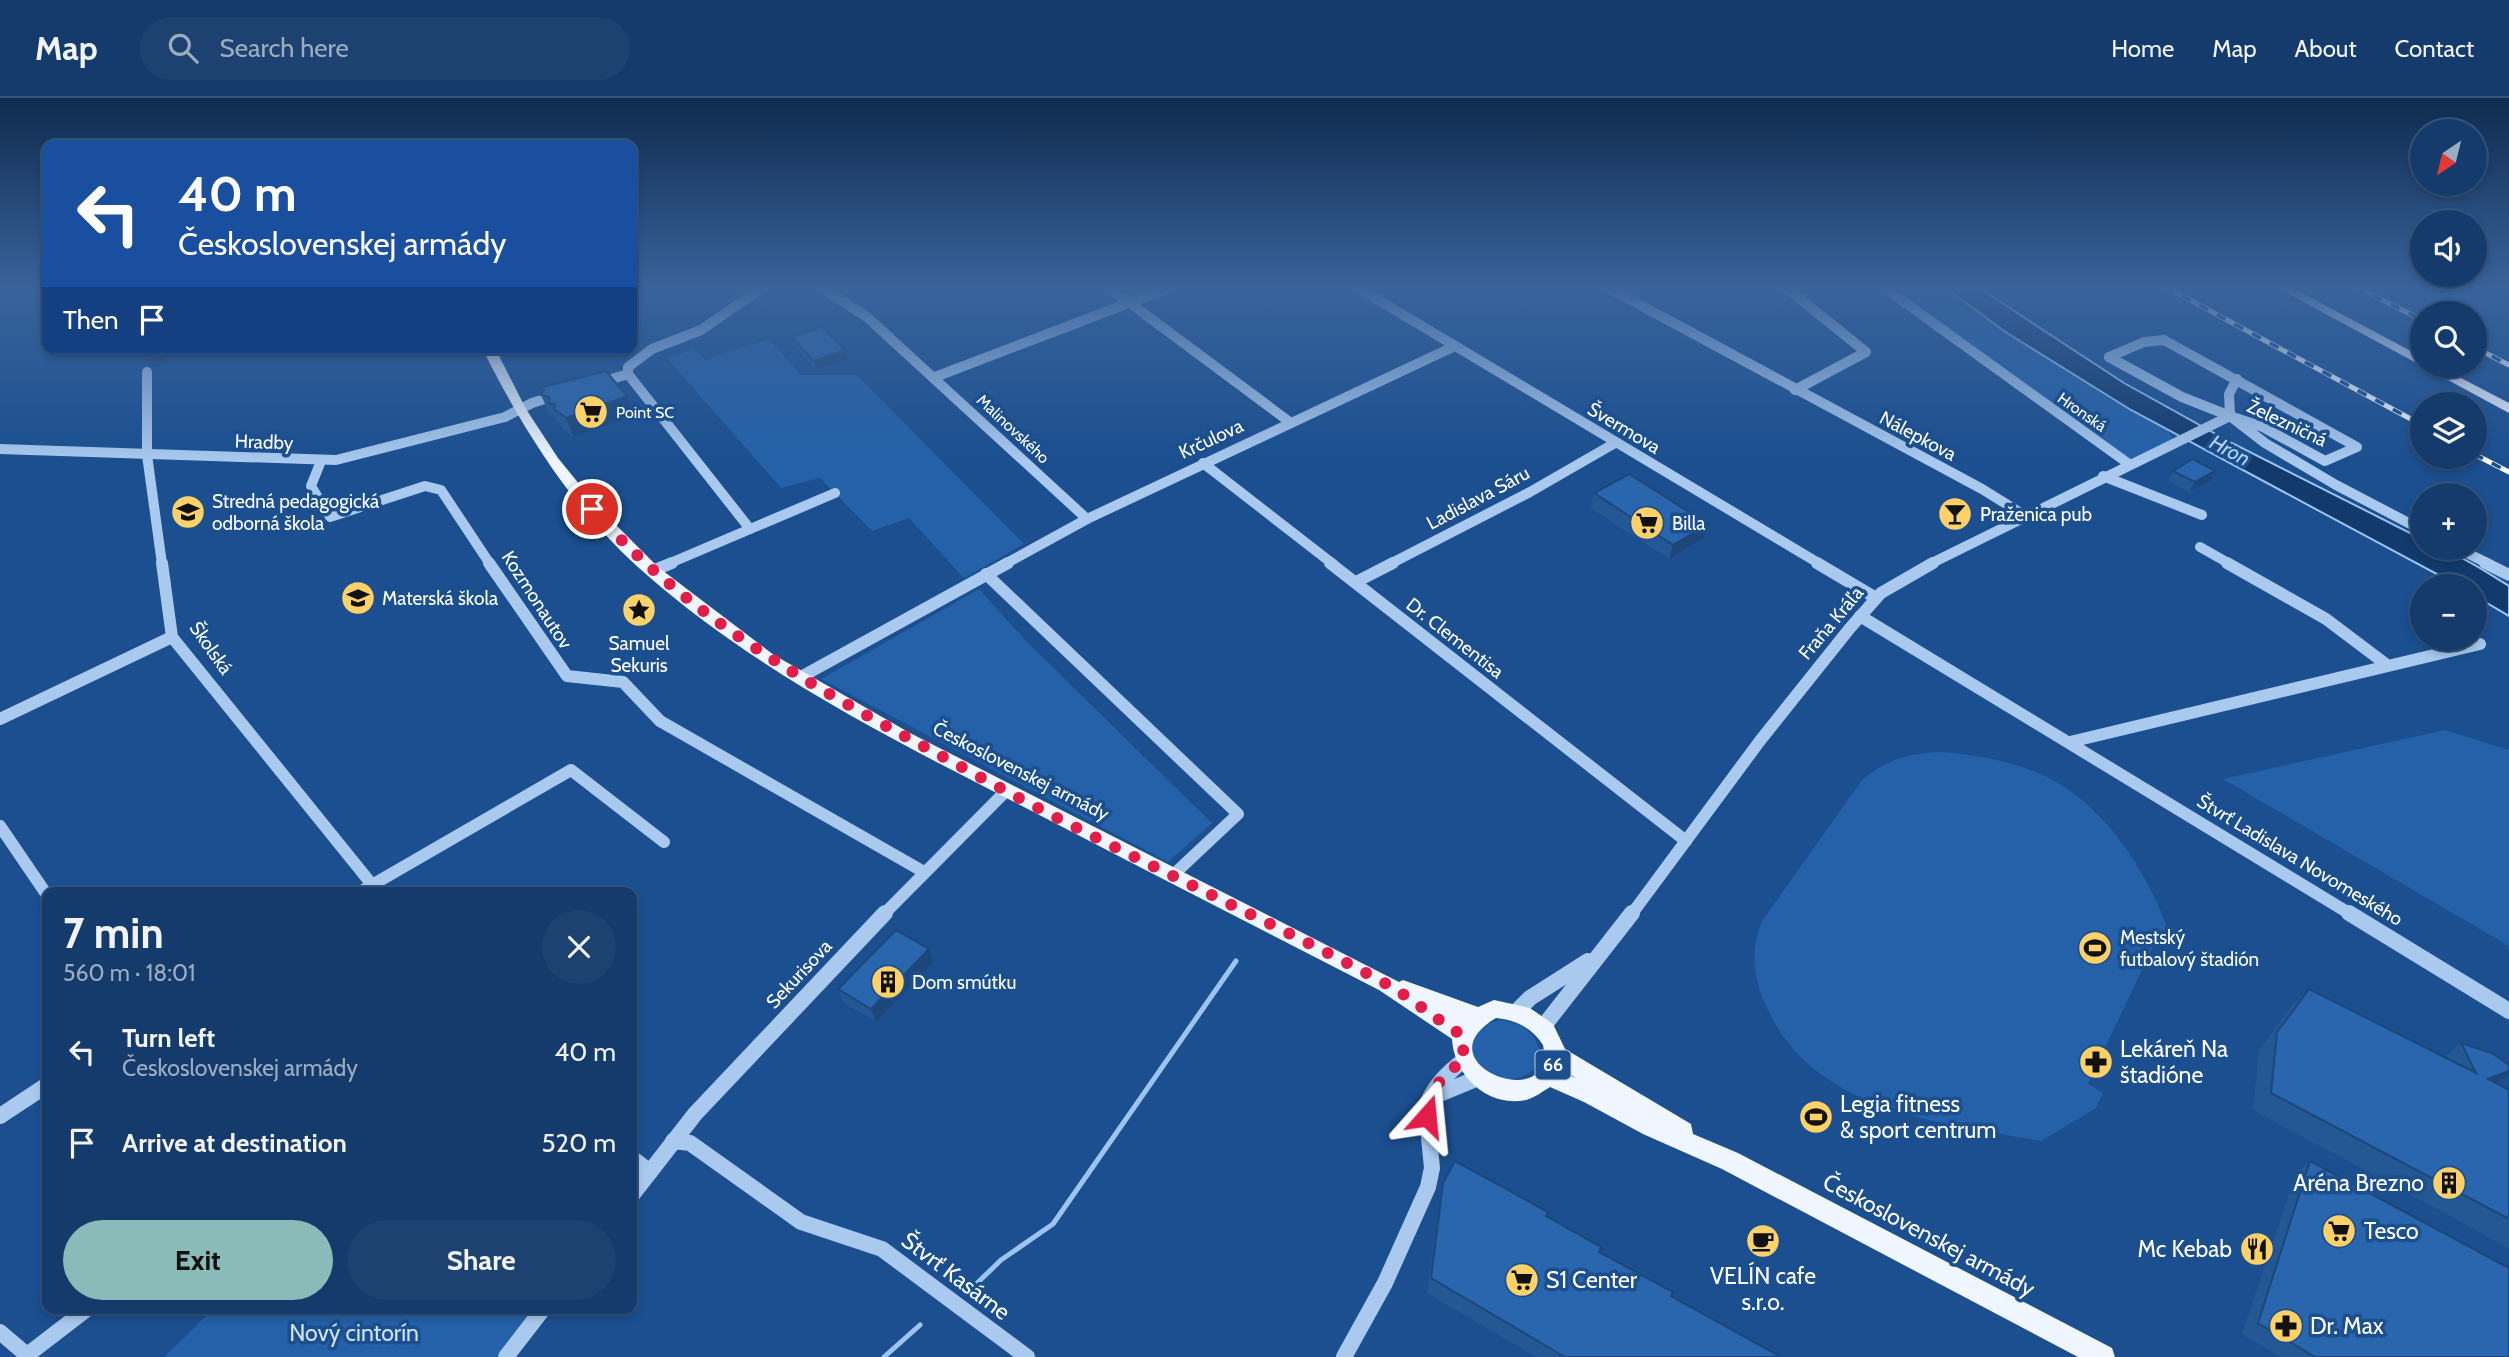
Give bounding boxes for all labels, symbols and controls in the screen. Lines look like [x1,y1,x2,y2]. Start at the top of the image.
search box [140,17,630,80]
text: Map [35,28,98,68]
icon: search [164,29,202,67]
text: Search here [220,32,349,64]
text: Home [2111,34,2174,63]
text: Map [2212,34,2257,63]
text: About [2295,34,2357,63]
text: Contact [2395,34,2474,63]
north arrow [2410,119,2487,196]
map controls [2410,119,2487,651]
text: 40 m [178,164,297,223]
icon: left [63,168,154,259]
button: sound [2410,210,2487,287]
text: Československej armády [178,224,506,263]
icon: arrive [133,301,171,339]
button: search [2410,301,2487,378]
text: Then [63,304,119,336]
street label: Hronská [2054,388,2110,436]
street label: Malinovského [973,391,1053,468]
button: layers [2410,392,2487,469]
supermarket icon: Point SC [572,393,610,431]
street label: Železničná [2243,394,2331,452]
street label: Švermova [1583,396,1665,459]
place label: Point SC [616,403,674,422]
street label: Nálepkova [1876,406,1960,466]
street label: Krčulova [1175,414,1247,464]
street label: Hradby [234,429,294,455]
water label: Hron [2206,429,2254,471]
street label: Ladislava Sáru [1423,461,1533,535]
pin [562,479,622,539]
button: + [2410,483,2487,560]
place label: Stredná pedagogická odborná škola [212,490,379,535]
icon: arrive [573,490,611,528]
school or university icon: Stredná pedagogická odborná škola [169,493,207,531]
bar icon: Praženica pub [1936,495,1974,533]
place label: Praženica pub [1980,503,2092,526]
supermarket icon: Billa [1628,504,1666,542]
place label: Billa [1672,512,1705,535]
street label: Kozmonautov [497,547,578,654]
button: − [2410,574,2487,651]
school or university icon: Materská škola [339,579,377,617]
street label: Fraňa Kráľa [1794,582,1868,664]
place label: Materská škola [382,587,498,610]
place icon: Samuel Sekuris [620,591,658,629]
street label: Dr. Clementisa [1402,593,1508,683]
street label: Školská [185,616,238,679]
place label: Samuel Sekuris [608,632,670,677]
street label: Československej armády [929,716,1114,826]
street label: Štvrť Ladislava Novomeského [2193,788,2408,931]
text: 7 min [63,907,164,959]
button: close [542,910,616,984]
place label: Mestský futbalový štadión [2120,926,2259,971]
sports icon: Mestský futbalový štadión [2076,929,2114,967]
street label: Sekurisova [761,935,837,1013]
text: 560 m · 18:01 [63,959,196,987]
building icon: Dom smútku [869,963,907,1001]
place label: Dom smútku [912,971,1016,994]
text: Turn left [122,1022,215,1054]
icon: left [63,1033,101,1071]
place label: Lekáreň Na štadióne [2120,1035,2228,1089]
text: 40 m [554,1036,616,1068]
pharmacy icon: Lekáreň Na štadióne [2077,1043,2115,1081]
road number: 66 [1536,1050,1570,1080]
text: Československej armády [122,1054,358,1082]
position arrow [1390,1079,1464,1153]
place label: Legia fitness & sport centrum [1840,1090,1996,1144]
sports icon: Legia fitness & sport centrum [1797,1098,1835,1136]
icon: arrive [63,1124,101,1162]
text: Arrive at destination [122,1127,347,1159]
text: 520 m [542,1127,616,1159]
building icon: Aréna Brezno [2430,1164,2468,1202]
street label: Československej armády [1818,1166,2041,1303]
place label: Aréna Brezno [2293,1169,2424,1197]
supermarket icon: Tesco [2320,1212,2358,1250]
place label: Tesco [2364,1217,2419,1245]
button: Exit [63,1220,333,1300]
button: Share [347,1220,616,1300]
cafe icon: VELÍN cafe s.r.o. [1744,1222,1782,1260]
street label: Štvrť Kasárne [896,1225,1017,1326]
restaurant icon: Mc Kebab [2238,1230,2276,1268]
place label: Mc Kebab [2137,1235,2232,1263]
supermarket icon: S1 Center [1503,1261,1541,1299]
place label: VELÍN cafe s.r.o. [1710,1261,1816,1316]
place label: S1 Center [1546,1266,1638,1294]
pharmacy icon: Dr. Max [2267,1307,2305,1345]
place label: Dr. Max [2310,1312,2384,1340]
park label: Nový cintorín [289,1319,419,1347]

